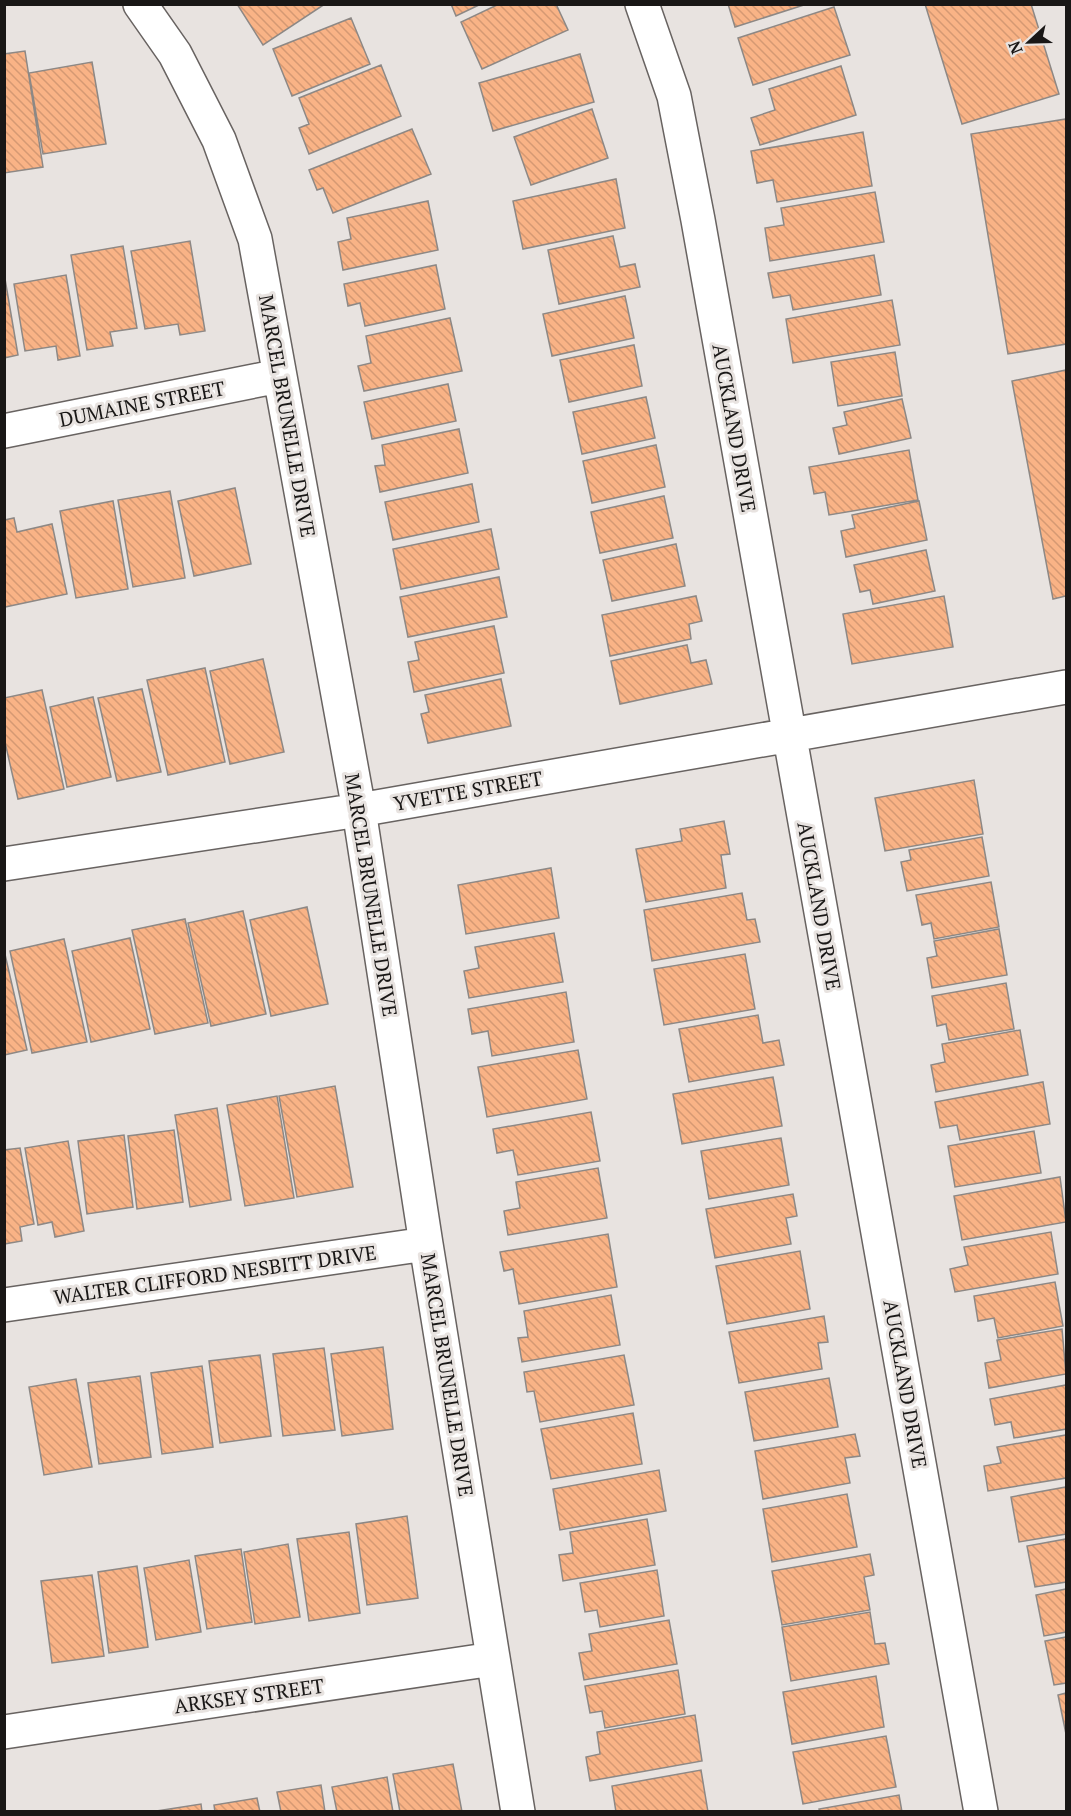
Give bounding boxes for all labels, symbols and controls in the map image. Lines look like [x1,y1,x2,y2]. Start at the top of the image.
north arrow [999,12,1059,72]
text: N [1003,38,1028,57]
street label: MARCEL BRUNELLE DRIVE [253,292,322,539]
street label: AUCKLAND DRIVE [706,342,763,514]
street label: DUMAINE STREET [57,374,227,433]
street label: YVETTE STREET [391,764,545,817]
street label: MARCEL BRUNELLE DRIVE [339,771,404,1019]
street label: AUCKLAND DRIVE [791,820,848,992]
street label: WALTER CLIFFORD NESBITT DRIVE [52,1238,378,1311]
street label: MARCEL BRUNELLE DRIVE [415,1251,480,1499]
street label: AUCKLAND DRIVE [877,1298,934,1470]
street label: ARKSEY STREET [172,1672,326,1719]

